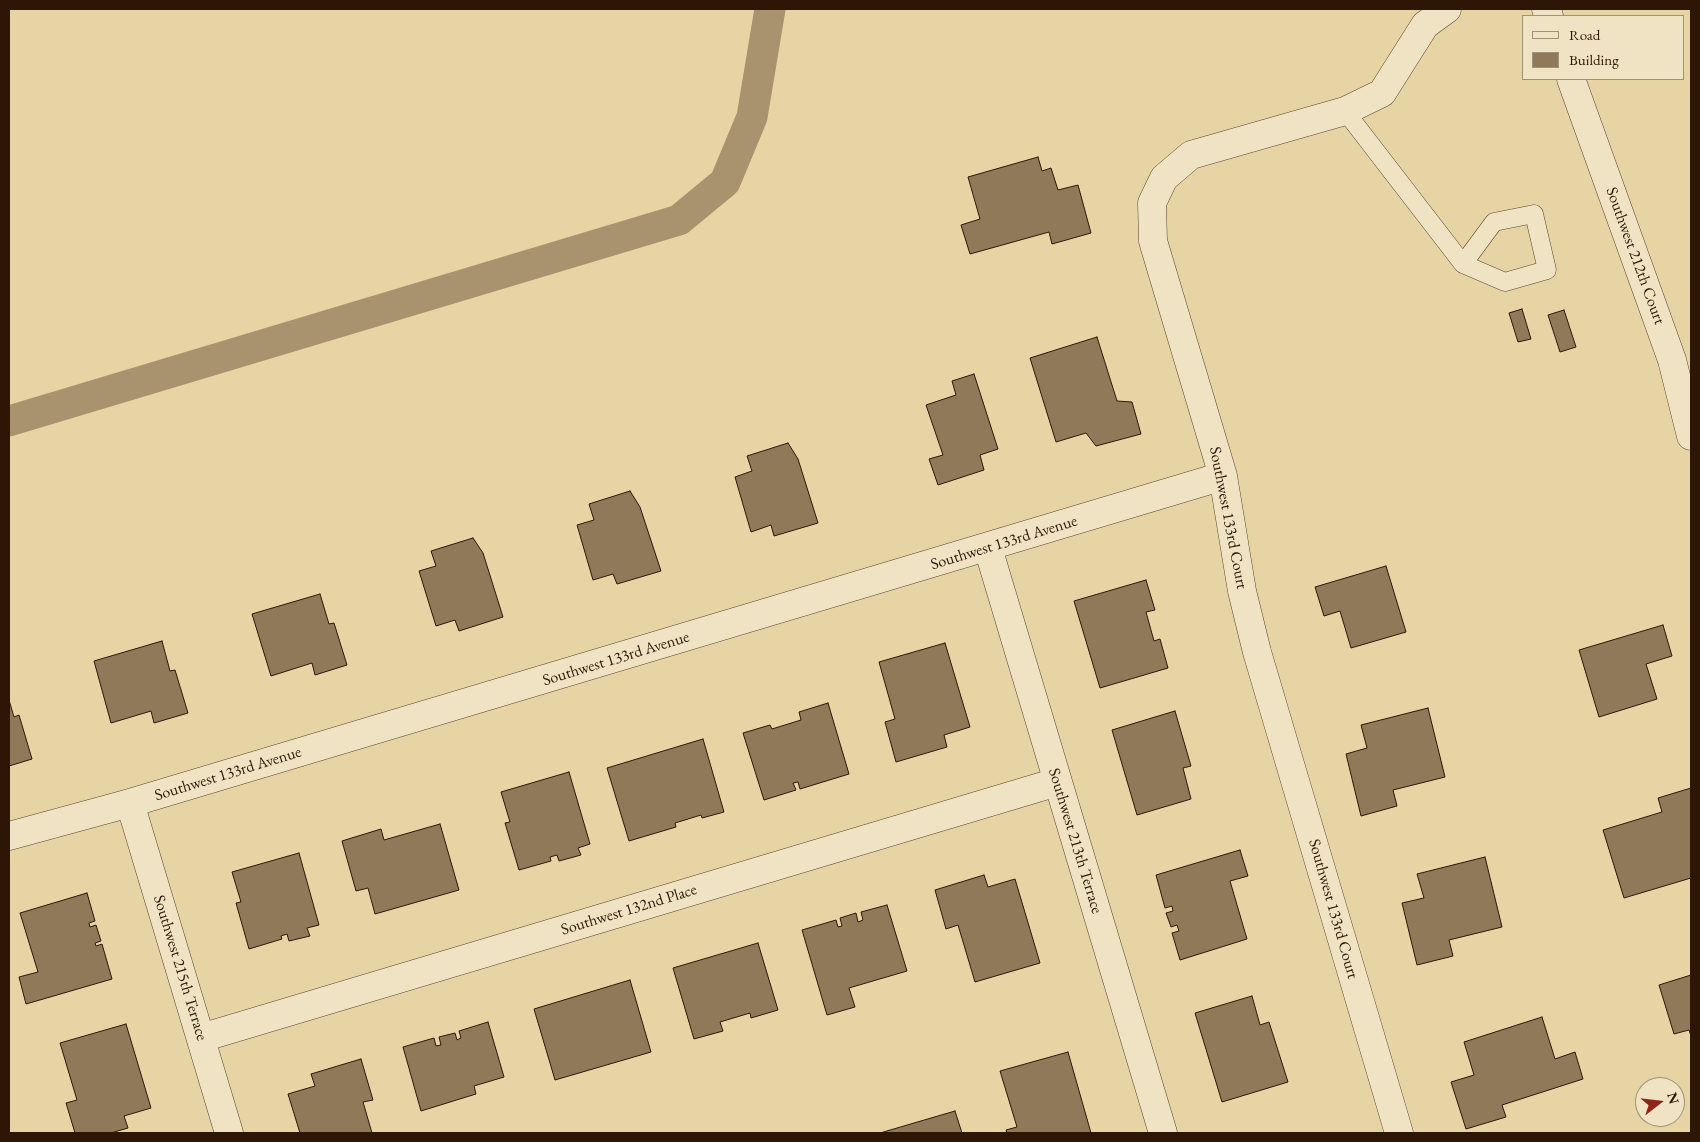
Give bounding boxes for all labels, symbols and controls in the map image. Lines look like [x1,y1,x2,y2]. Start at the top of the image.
legend [1522,15,1685,80]
text: Road [1569,25,1600,44]
text: Building [1569,50,1619,69]
street label: Southwest 212th Court [1601,185,1669,327]
street label: Southwest 133rd Court [1205,445,1251,591]
street label: Southwest 133rd Avenue [928,512,1080,574]
street label: Southwest 133rd Avenue [540,628,692,690]
street label: Southwest 133rd Avenue [152,743,304,805]
street label: Southwest 213th Terrace [1044,766,1106,916]
street label: Southwest 133rd Court [1304,837,1362,981]
street label: Southwest 132nd Place [559,880,699,940]
street label: Southwest 215th Terrace [149,893,211,1043]
north arrow [1635,1077,1685,1127]
text: N [1663,1090,1684,1106]

